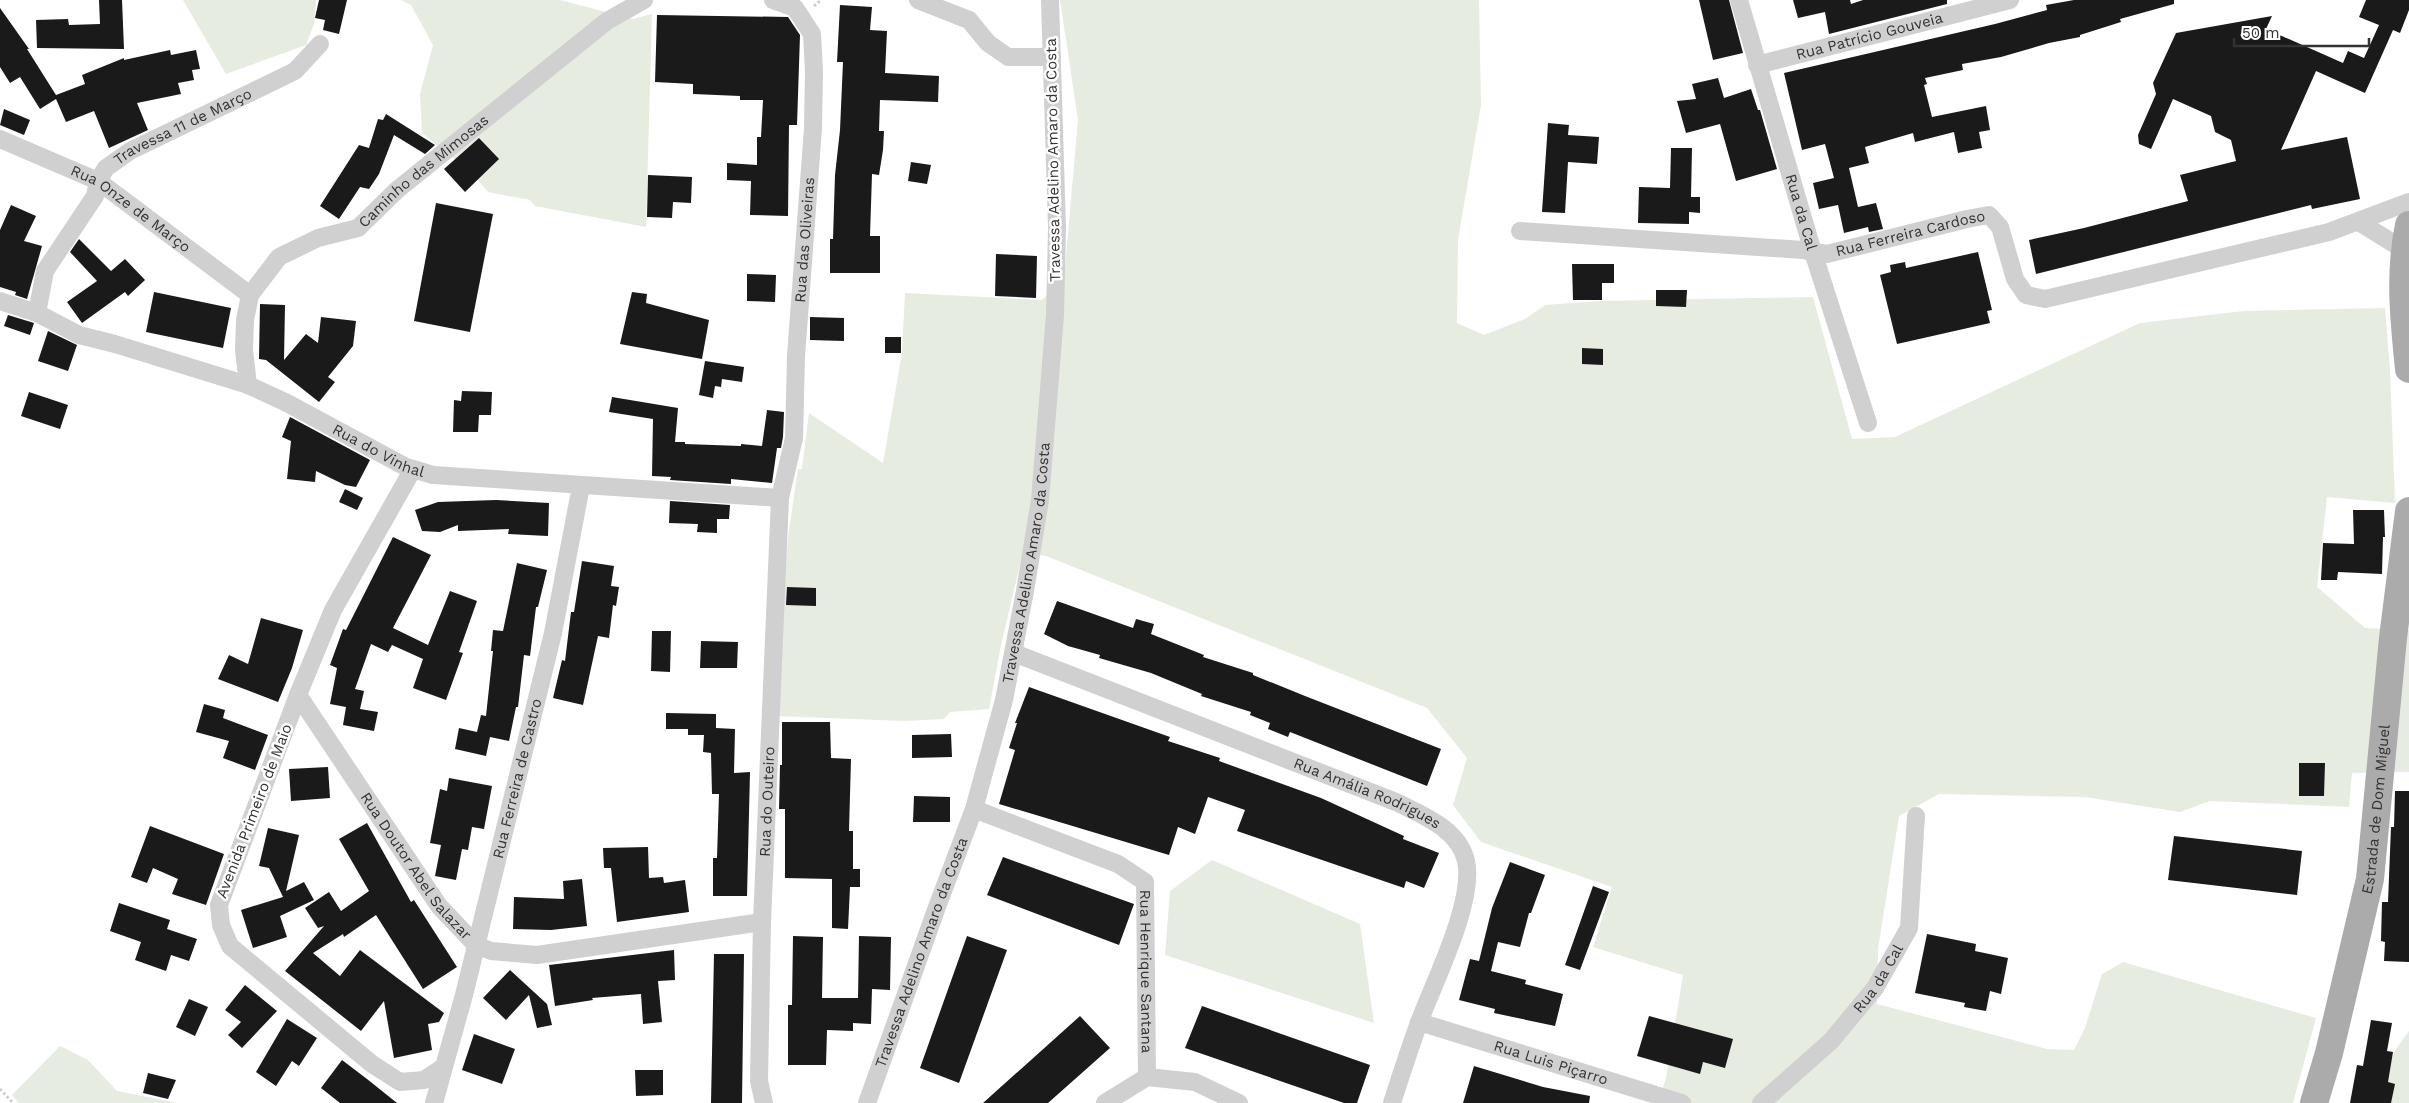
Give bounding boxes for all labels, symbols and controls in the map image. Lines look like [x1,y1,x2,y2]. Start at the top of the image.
street label: Rua Patrício Gouveia [1794,9,1945,64]
scale bar [2234,15,2369,47]
text: 50 m [2242,24,2279,42]
street label: Travessa Adelino Amaro da Costa [1042,38,1064,282]
street label: Travessa 11 de Março [110,84,255,169]
street label: Caminho das Mimosas [355,111,492,231]
street label: Rua Onze de Março [68,161,194,256]
street label: Rua da Cal [1782,172,1821,253]
street label: Rua das Oliveiras [791,176,818,303]
street label: Rua Ferreira Cardoso [1834,207,1987,260]
street label: Rua do Vinhal [329,420,427,481]
street label: Travessa Adelino Amaro da Costa [998,441,1054,685]
street label: Rua Ferreira de Castro [489,697,546,860]
street label: Avenida Primeiro de Maio [212,721,296,901]
street label: Estrada de Dom Miguel [2358,723,2394,896]
street label: Rua do Outeiro [756,746,778,857]
street label: Rua Amália Rodrigues [1291,754,1444,833]
street label: Rua Doutor Abel Salazar [357,789,475,944]
street label: Travessa Adelino Amaro da Costa [871,834,972,1070]
street label: Rua Henrique Santana [1136,890,1156,1054]
street label: Rua da Cal [1849,941,1907,1017]
street label: Rua Luis Piçarro [1492,1037,1610,1089]

